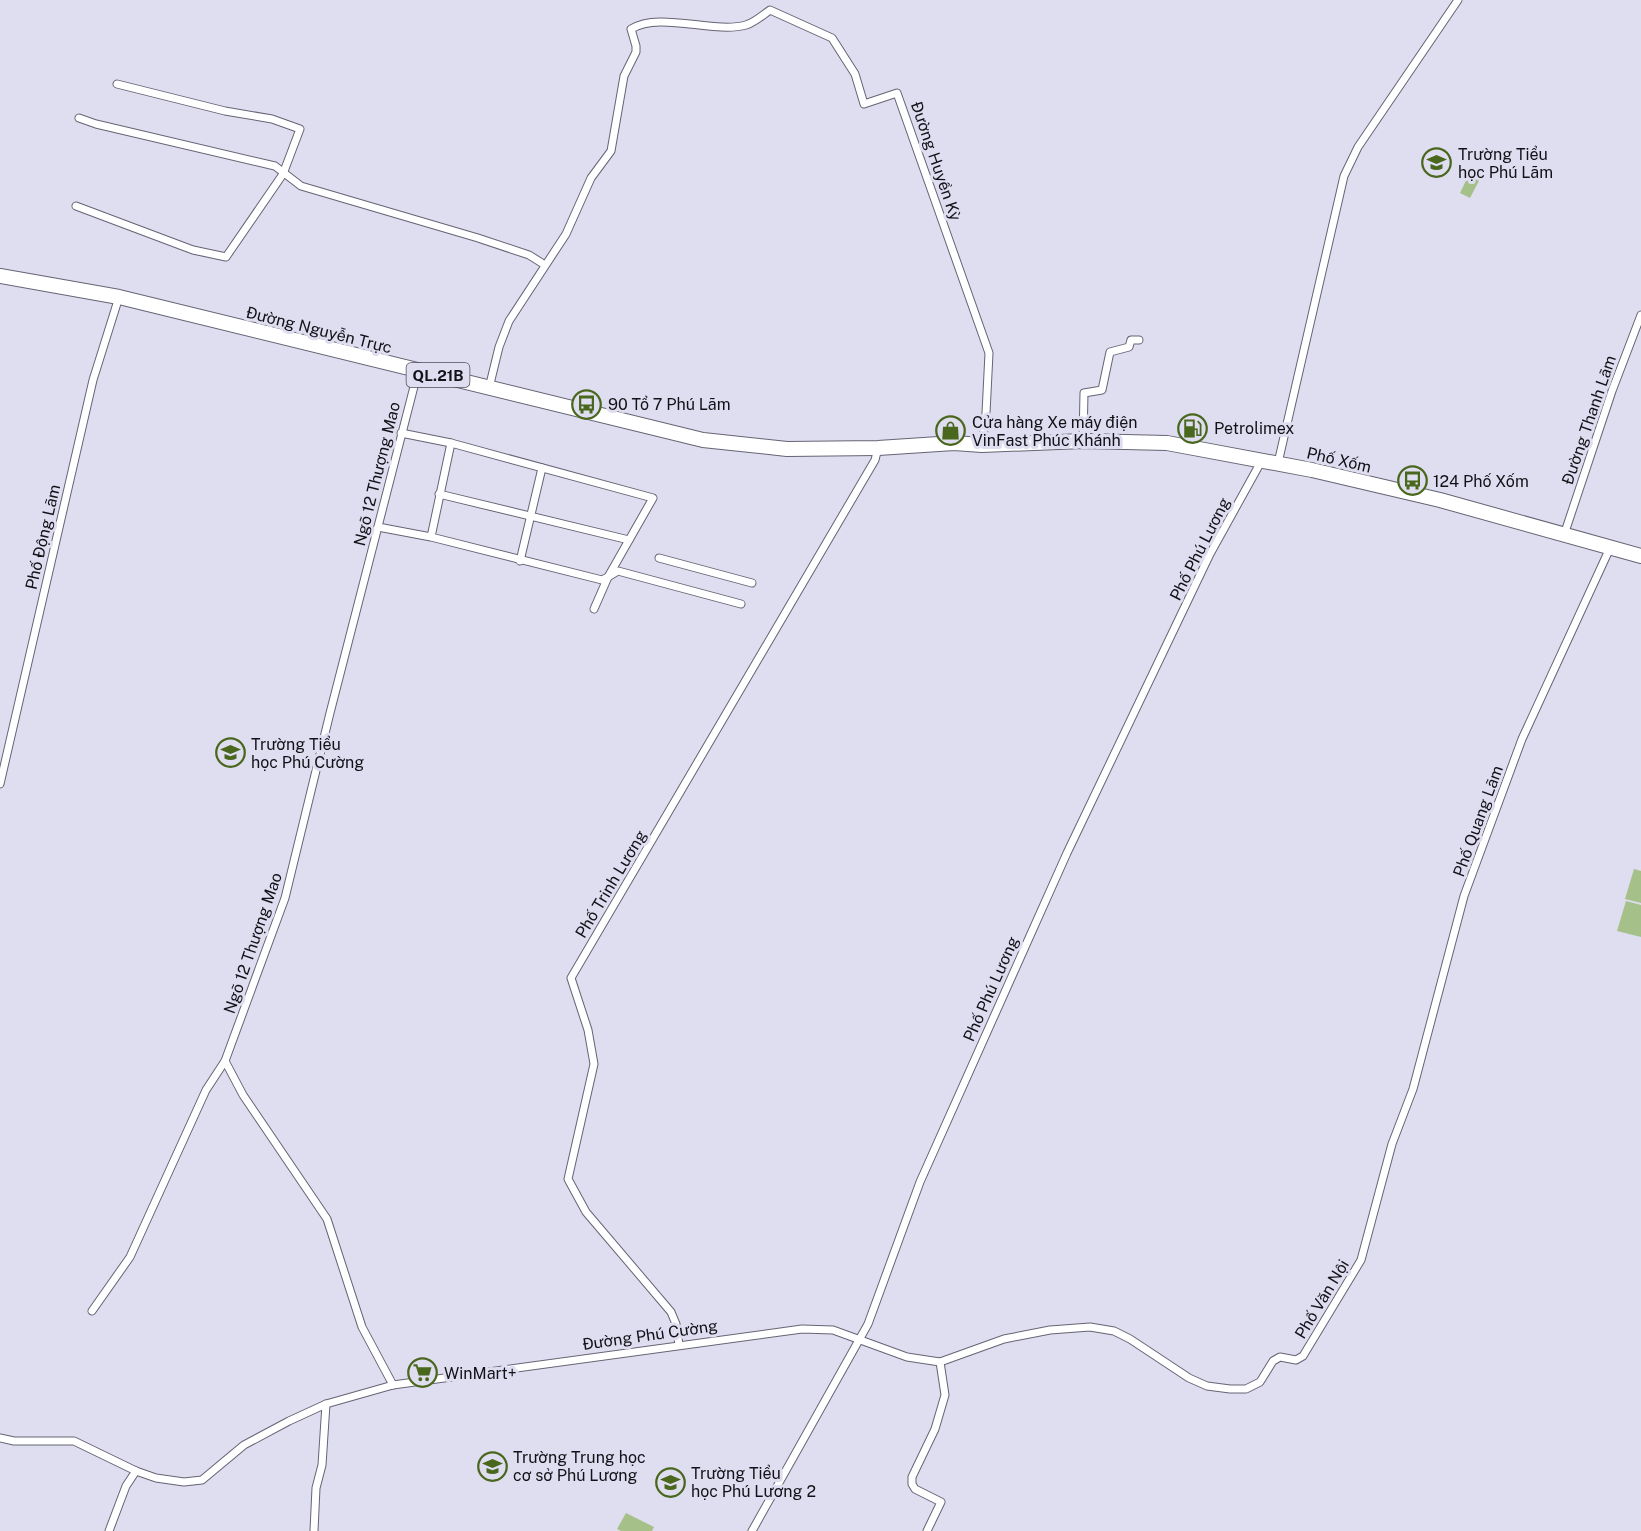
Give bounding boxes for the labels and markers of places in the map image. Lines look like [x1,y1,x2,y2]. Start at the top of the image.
place label: Trường Tiểu học Phú Lãm [1458,145,1553,182]
school or university icon: Trường Tiểu học Phú Lãm [1421,147,1453,179]
bus stop icon: 90 Tổ 7 Phú Lãm [571,388,603,420]
place label: 90 Tổ 7 Phú Lãm [608,395,731,414]
fuel station icon: Petrolimex [1177,412,1209,444]
place label: Cửa hàng Xe máy điện VinFast Phúc Khánh [972,413,1137,450]
shop icon: Cửa hàng Xe máy điện VinFast Phúc Khánh [935,415,967,447]
place label: Petrolimex [1214,419,1294,438]
bus stop icon: 124 Phố Xốm [1396,465,1428,497]
place label: 124 Phố Xốm [1433,472,1529,491]
place label: Trường Tiểu học Phú Cường [251,735,364,772]
school or university icon: Trường Tiểu học Phú Cường [214,737,246,769]
supermarket icon: WinMart+ [407,1357,439,1389]
place label: WinMart+ [444,1364,517,1383]
place label: Trường Trung học cơ sở Phú Lương [513,1448,646,1485]
school or university icon: Trường Trung học cơ sở Phú Lương [476,1450,508,1482]
place label: Trường Tiểu học Phú Lương 2 [691,1464,816,1501]
school or university icon: Trường Tiểu học Phú Lương 2 [654,1466,686,1498]

